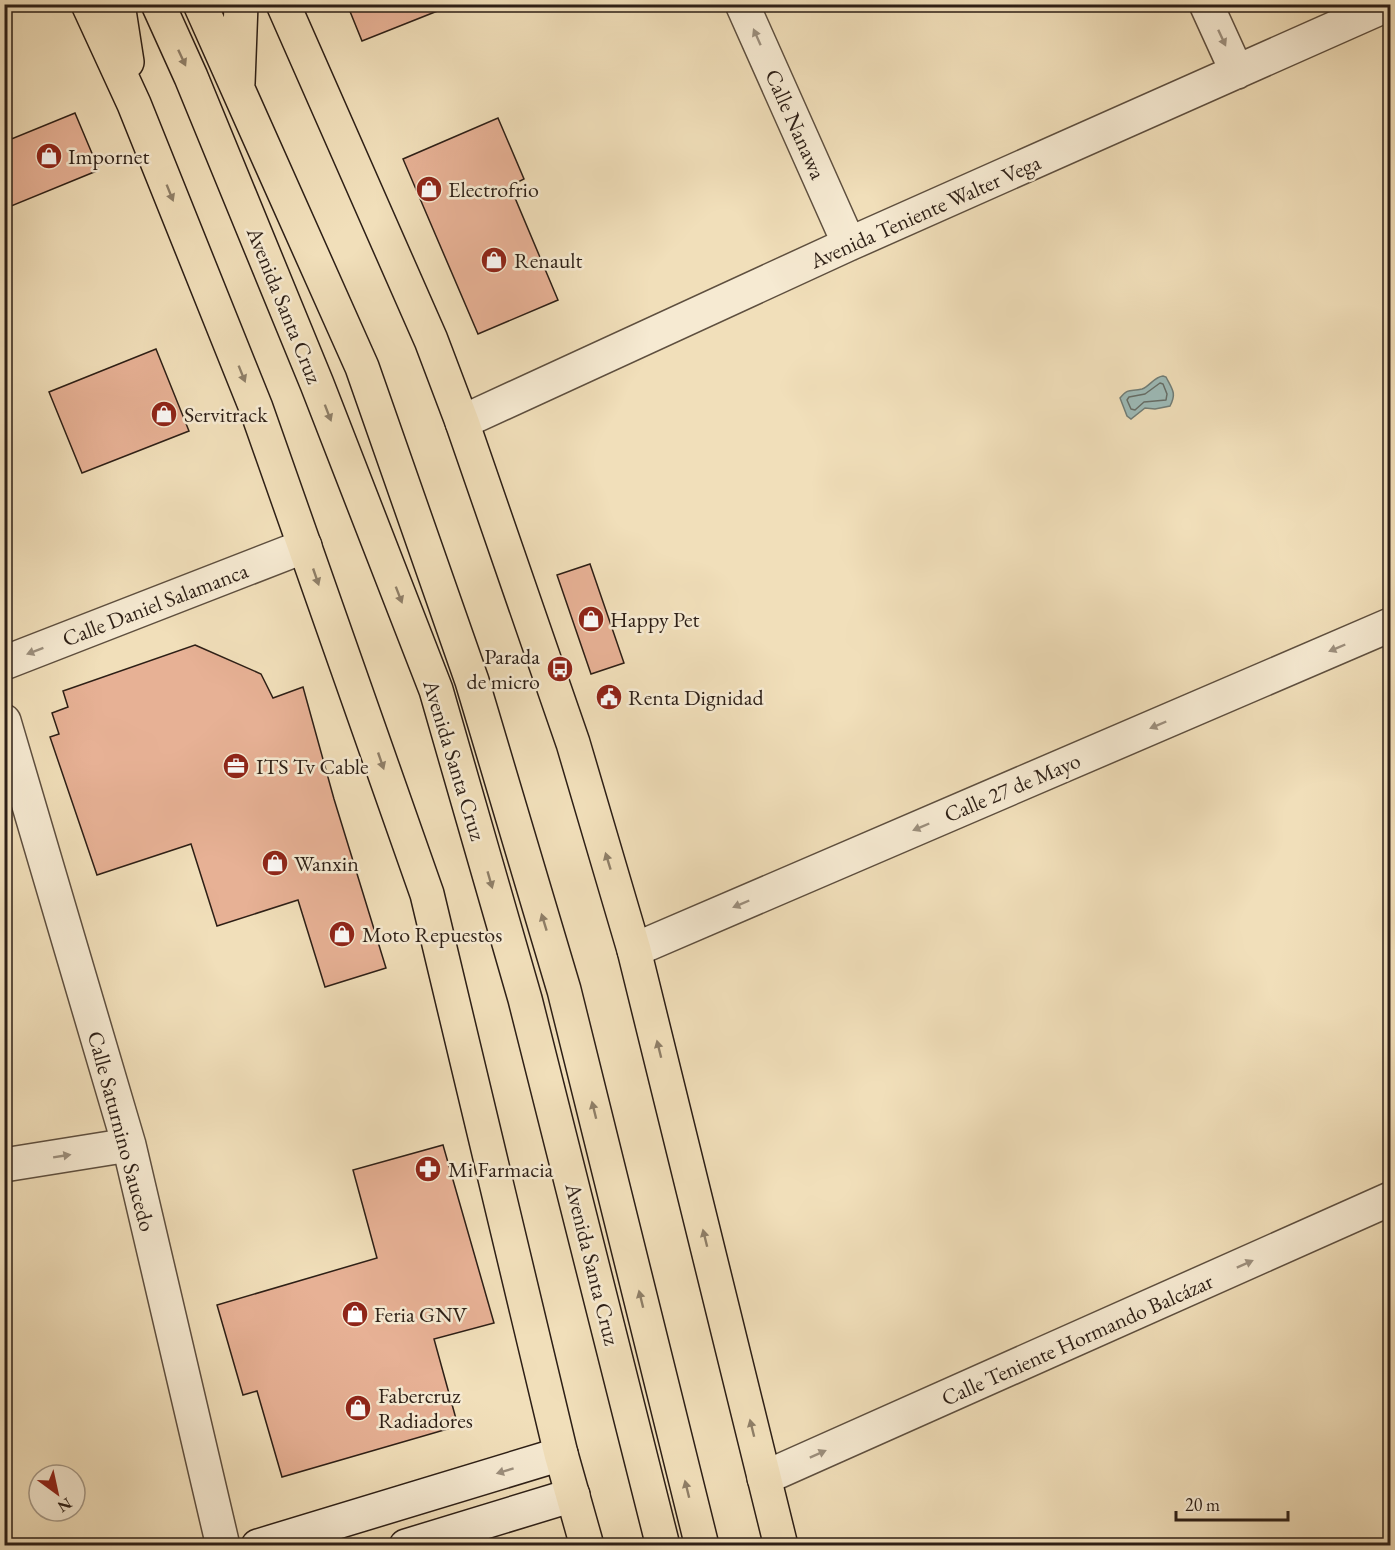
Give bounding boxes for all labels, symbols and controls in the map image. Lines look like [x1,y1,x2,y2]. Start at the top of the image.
one-way arrow [752,28,762,46]
one-way arrow [1217,30,1226,47]
one-way arrow [178,49,187,66]
street label: Calle Nanawa [758,65,833,184]
shop icon: Impornet [34,141,64,171]
place label: Impornet [68,142,149,171]
street label: Avenida Teniente Walter Vega [804,147,1045,276]
shop icon: Electrofrio [414,174,444,204]
place label: Electrofrio [448,175,539,204]
one-way arrow [166,184,175,202]
street label: Avenida Santa Cruz [240,222,329,388]
shop icon: Renault [479,245,509,275]
place label: Renault [514,246,583,275]
one-way arrow [238,365,247,383]
shop icon: Servitrack [149,399,179,429]
place label: Servitrack [184,400,268,429]
one-way arrow [324,404,334,422]
street label: Calle Daniel Salamanca [58,556,252,653]
one-way arrow [312,568,322,586]
one-way arrow [394,586,404,604]
shop icon: Happy Pet [576,604,606,634]
place label: Happy Pet [610,605,700,634]
place label: Parada de micro [467,642,540,696]
one-way arrow [1327,643,1345,653]
one-way arrow [26,646,44,656]
bus stop icon: Parada de micro [545,654,575,684]
street label: Avenida Santa Cruz [416,675,493,845]
public building icon: Renta Dignidad [594,682,624,712]
place label: Renta Dignidad [628,683,764,712]
one-way arrow [1148,720,1166,730]
street label: Calle 27 de Mayo [940,746,1085,829]
office icon: ITS Tv Cable [221,751,251,781]
place label: ITS Tv Cable [256,752,369,781]
one-way arrow [376,752,386,770]
one-way arrow [911,822,929,832]
shop icon: Wanxin [260,848,290,878]
place label: Wanxin [294,849,359,878]
one-way arrow [603,852,612,870]
one-way arrow [486,871,496,889]
one-way arrow [732,899,750,909]
one-way arrow [539,913,548,931]
shop icon: Moto Repuestos [327,919,357,949]
place label: Moto Repuestos [362,920,502,949]
street label: Calle Saturnino Saucedo [81,1028,162,1235]
one-way arrow [653,1040,663,1058]
one-way arrow [588,1101,598,1119]
one-way arrow [53,1151,72,1160]
pharmacy icon: Mi Farmacia [413,1154,443,1184]
place label: Mi Farmacia [448,1155,554,1184]
street label: Avenida Santa Cruz [558,1179,627,1349]
one-way arrow [700,1229,710,1247]
one-way arrow [1237,1259,1255,1269]
street label: Calle Teniente Hormando Balcázar [937,1266,1218,1413]
one-way arrow [635,1290,645,1309]
shop icon: Feria GNV [340,1299,370,1329]
place label: Feria GNV [374,1300,468,1329]
place label: Fabercruz Radiadores [378,1381,473,1435]
shop icon: Fabercruz Radiadores [343,1393,373,1423]
one-way arrow [746,1418,756,1437]
one-way arrow [809,1450,826,1459]
north arrow [27,1463,87,1523]
one-way arrow [496,1467,514,1476]
one-way arrow [682,1480,692,1498]
scale bar [1176,1484,1288,1522]
text: N [54,1493,76,1518]
text: 20 m [1185,1493,1220,1516]

